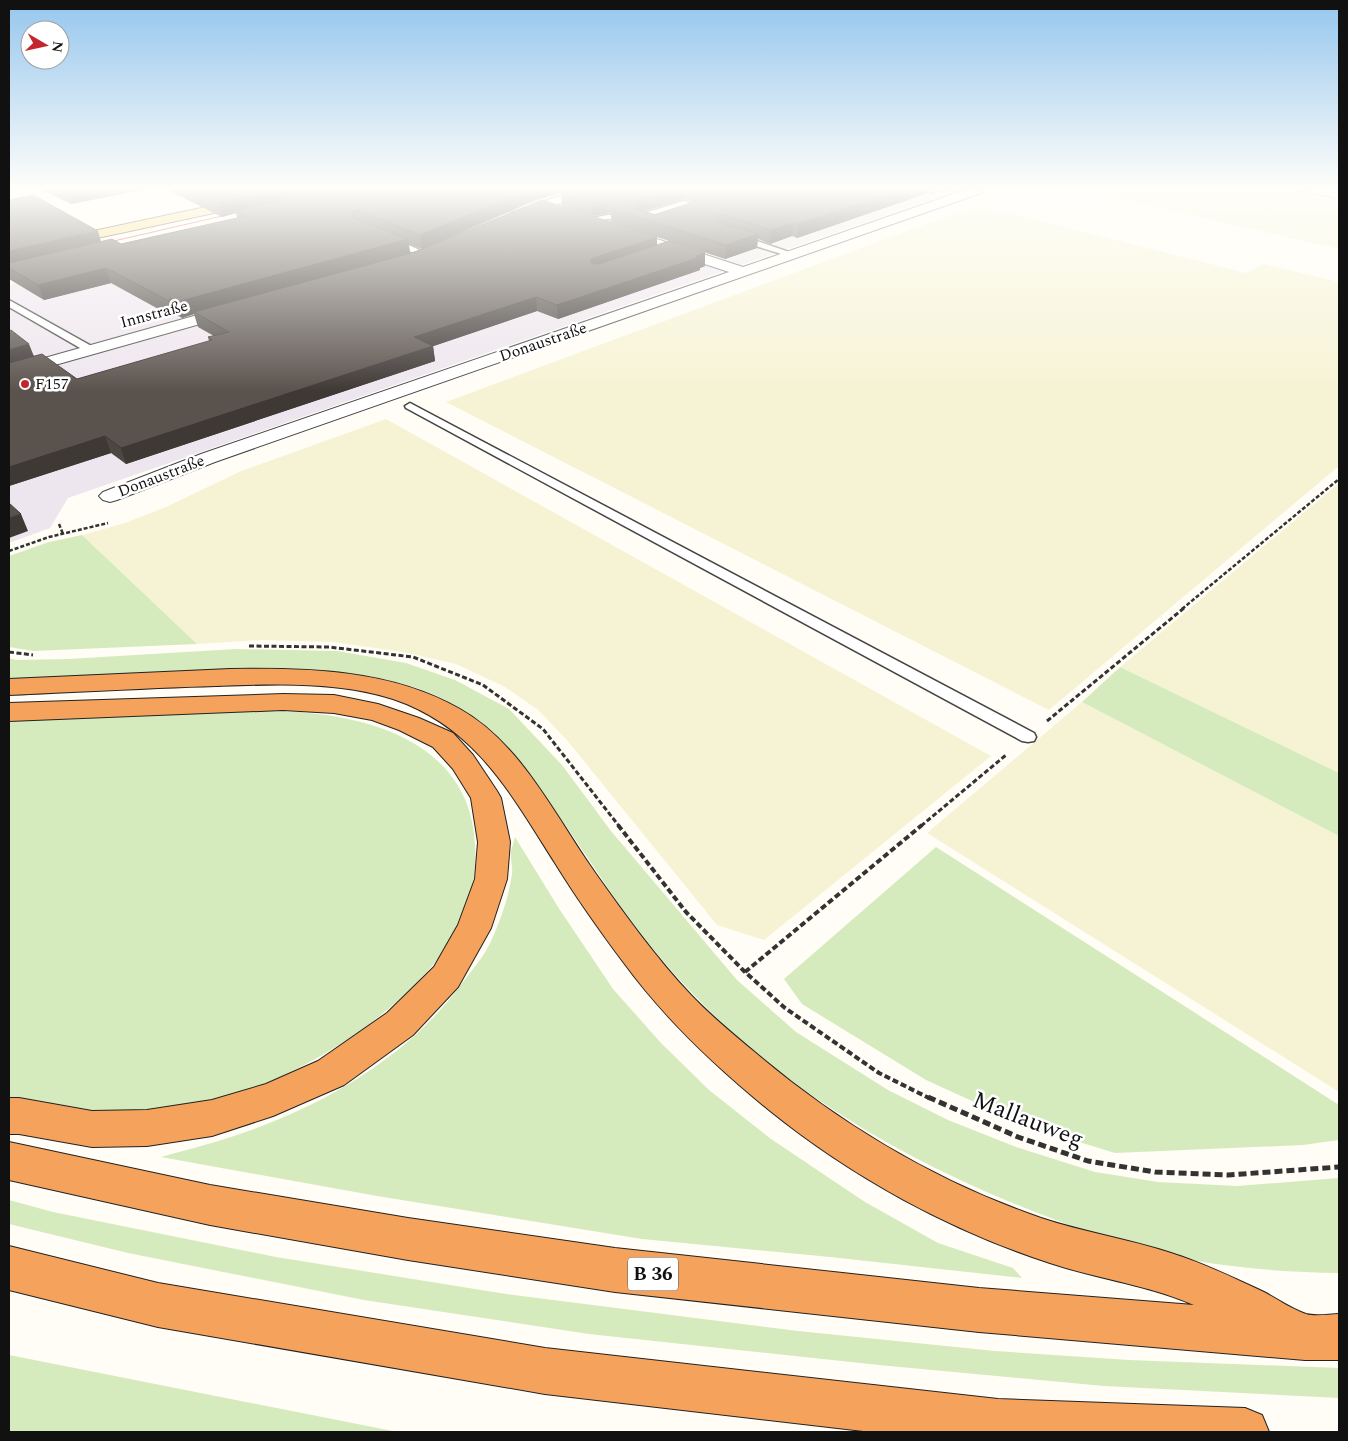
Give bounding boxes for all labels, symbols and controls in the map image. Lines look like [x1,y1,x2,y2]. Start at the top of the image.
north arrow [20,20,70,70]
text: N [46,40,69,54]
street label: Innstraße [117,293,191,335]
street label: Donaustraße [496,316,590,368]
place label: F157 [35,372,69,396]
marker: F157 [19,378,31,390]
street label: Donaustraße [114,448,208,504]
street label: Mallauweg [967,1082,1089,1158]
road number: B 36 [628,1258,678,1290]

